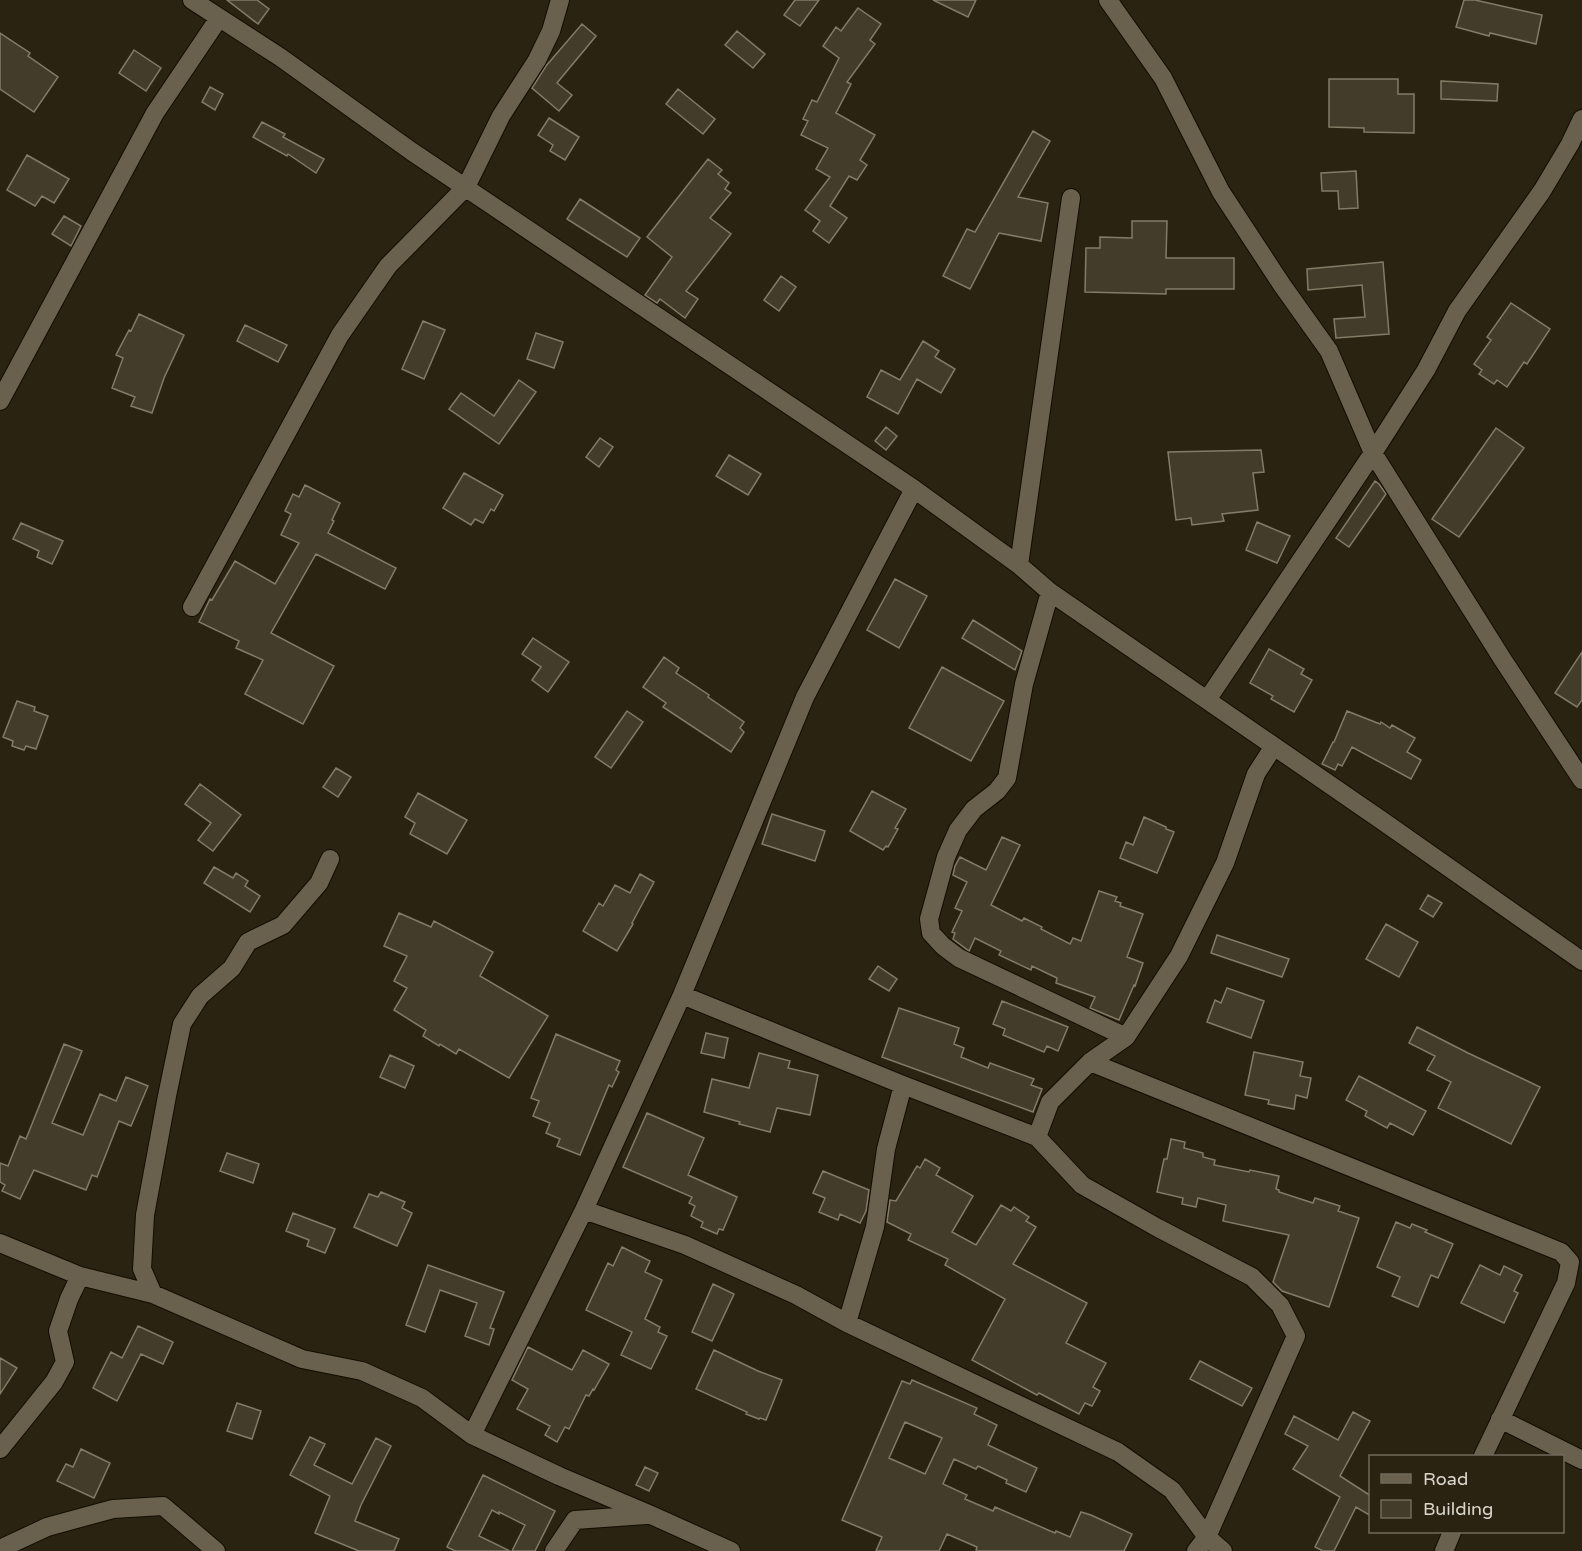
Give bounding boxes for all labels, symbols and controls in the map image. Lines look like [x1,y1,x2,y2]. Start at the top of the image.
legend [1369,1455,1564,1533]
text: Road [1423,1468,1468,1490]
text: Building [1423,1498,1493,1520]

